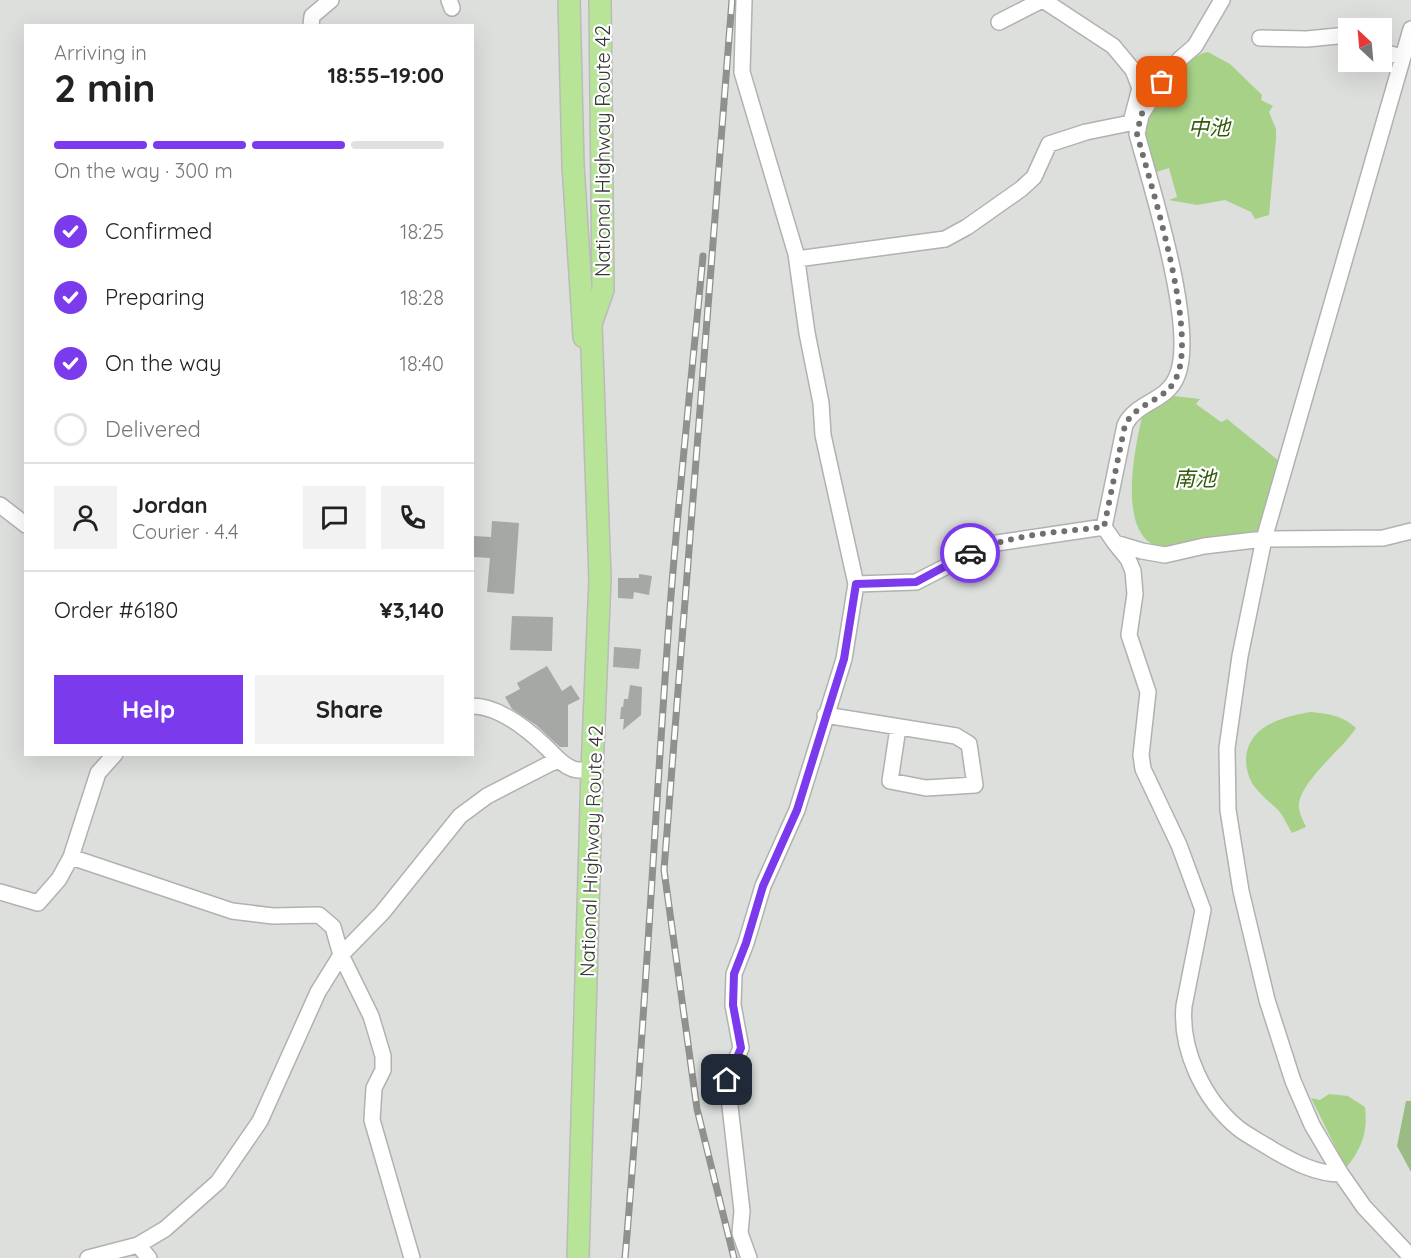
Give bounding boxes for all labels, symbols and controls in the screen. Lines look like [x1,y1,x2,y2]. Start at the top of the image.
north arrow [1338,18,1392,72]
map controls [1338,18,1392,72]
street label: National Highway Route 42 [590,25,615,277]
text: Arriving in [54,40,147,65]
pin [1136,56,1187,107]
text: 18:55–19:00 [327,61,444,89]
text: 2 min [54,63,156,112]
icon: bag [1145,65,1178,98]
water label: 中池 [1188,114,1232,140]
text: On the way · 300 m [54,158,233,183]
icon: check [54,215,87,248]
text: Confirmed [105,217,212,245]
text: 18:25 [400,219,444,244]
icon: check [54,281,87,314]
text: Preparing [105,283,205,311]
text: 18:28 [400,285,444,310]
icon: check [54,347,87,380]
text: On the way [105,349,221,377]
text: 18:40 [400,351,444,376]
text: Delivered [105,415,201,443]
water label: 南池 [1174,465,1218,491]
button: person [54,486,117,549]
button: chat [303,486,366,549]
button: phone [381,486,444,549]
text: Jordan [132,491,208,519]
text: Courier · 4.4 [132,519,238,544]
courier [940,523,1000,583]
icon: car [954,537,987,570]
text: Order #6180 [54,596,178,624]
text: ¥3,140 [380,596,444,624]
button: Help [54,675,243,744]
button: Share [255,675,444,744]
street label: National Highway Route 42 [574,725,608,977]
pin [701,1054,752,1105]
icon: home [710,1063,743,1096]

